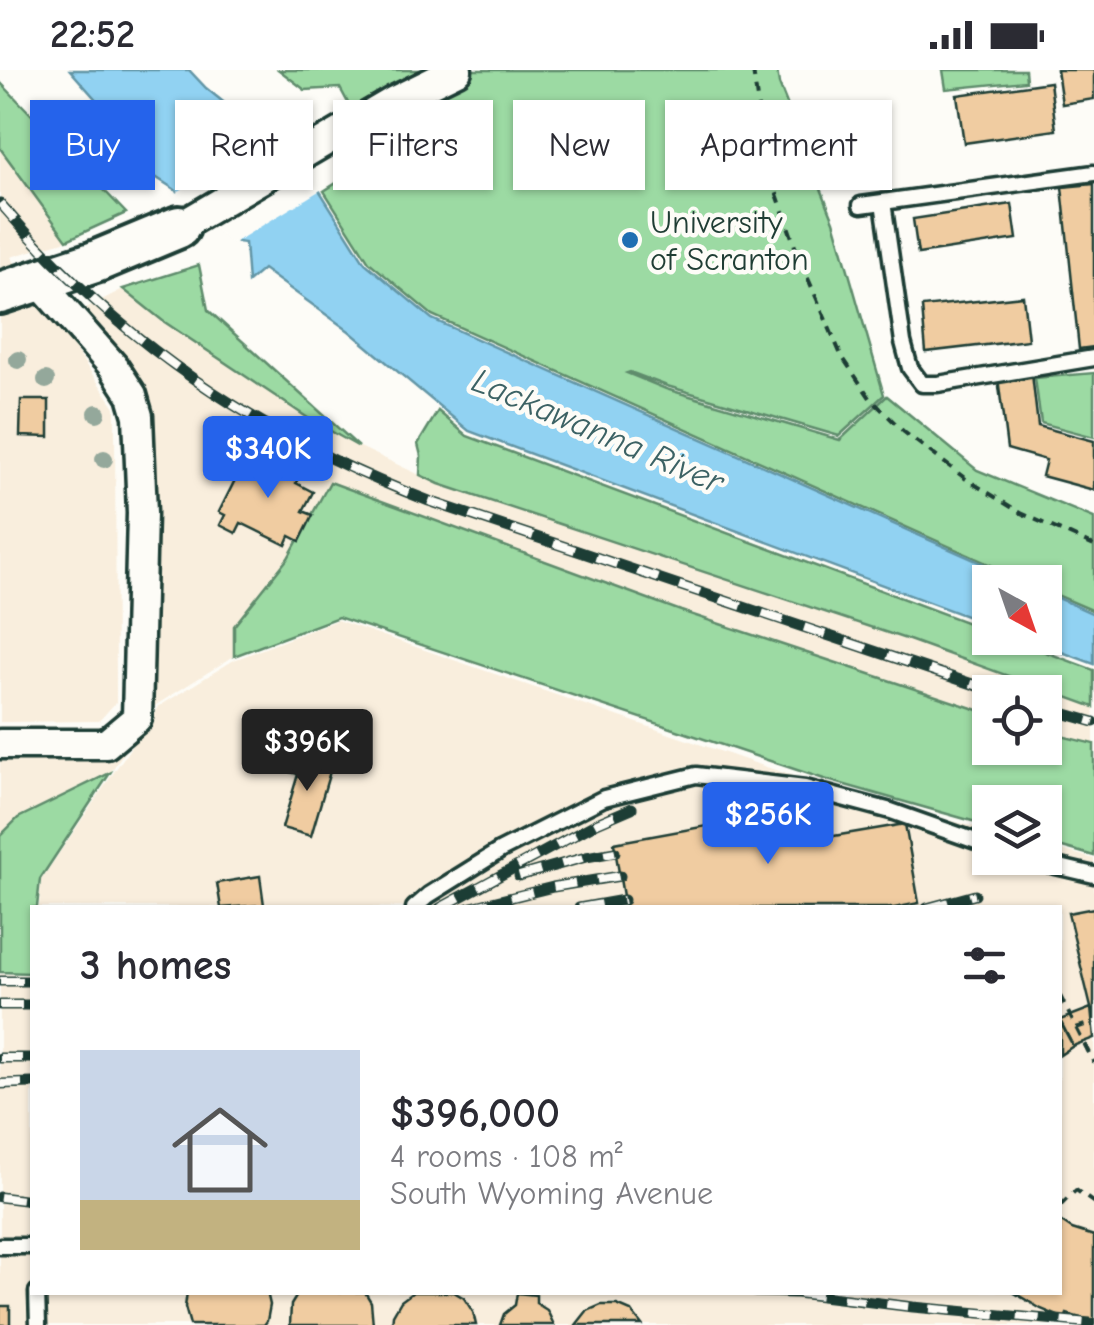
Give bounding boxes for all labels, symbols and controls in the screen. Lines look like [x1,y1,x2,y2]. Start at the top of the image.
text: 22:52 [50,13,135,57]
chip: Buy [30,100,155,190]
chip: Rent [175,100,313,190]
chip: Filters [333,100,493,190]
chip: New [513,100,645,190]
chip: Apartment [665,100,892,190]
place label: University of Scranton [650,204,809,278]
marker: University of Scranton [619,229,641,251]
water label: Lackawanna River [466,360,732,503]
pin: $340K [198,416,338,501]
text: $340K [225,430,311,467]
north arrow [972,565,1062,655]
map controls [972,565,1062,875]
button: locate [972,675,1062,765]
pin: $396K [237,709,377,794]
text: $396K [264,723,350,760]
pin: $256K [698,782,838,867]
button: layers [972,785,1062,875]
text: $256K [725,796,811,833]
icon: filters [957,938,1012,993]
text: 3 homes [80,941,231,990]
text: $396,000 [390,1089,560,1138]
icon: home [160,1090,280,1210]
text: 4 rooms · 108 m² [390,1138,623,1175]
text: South Wyoming Avenue [390,1175,713,1212]

